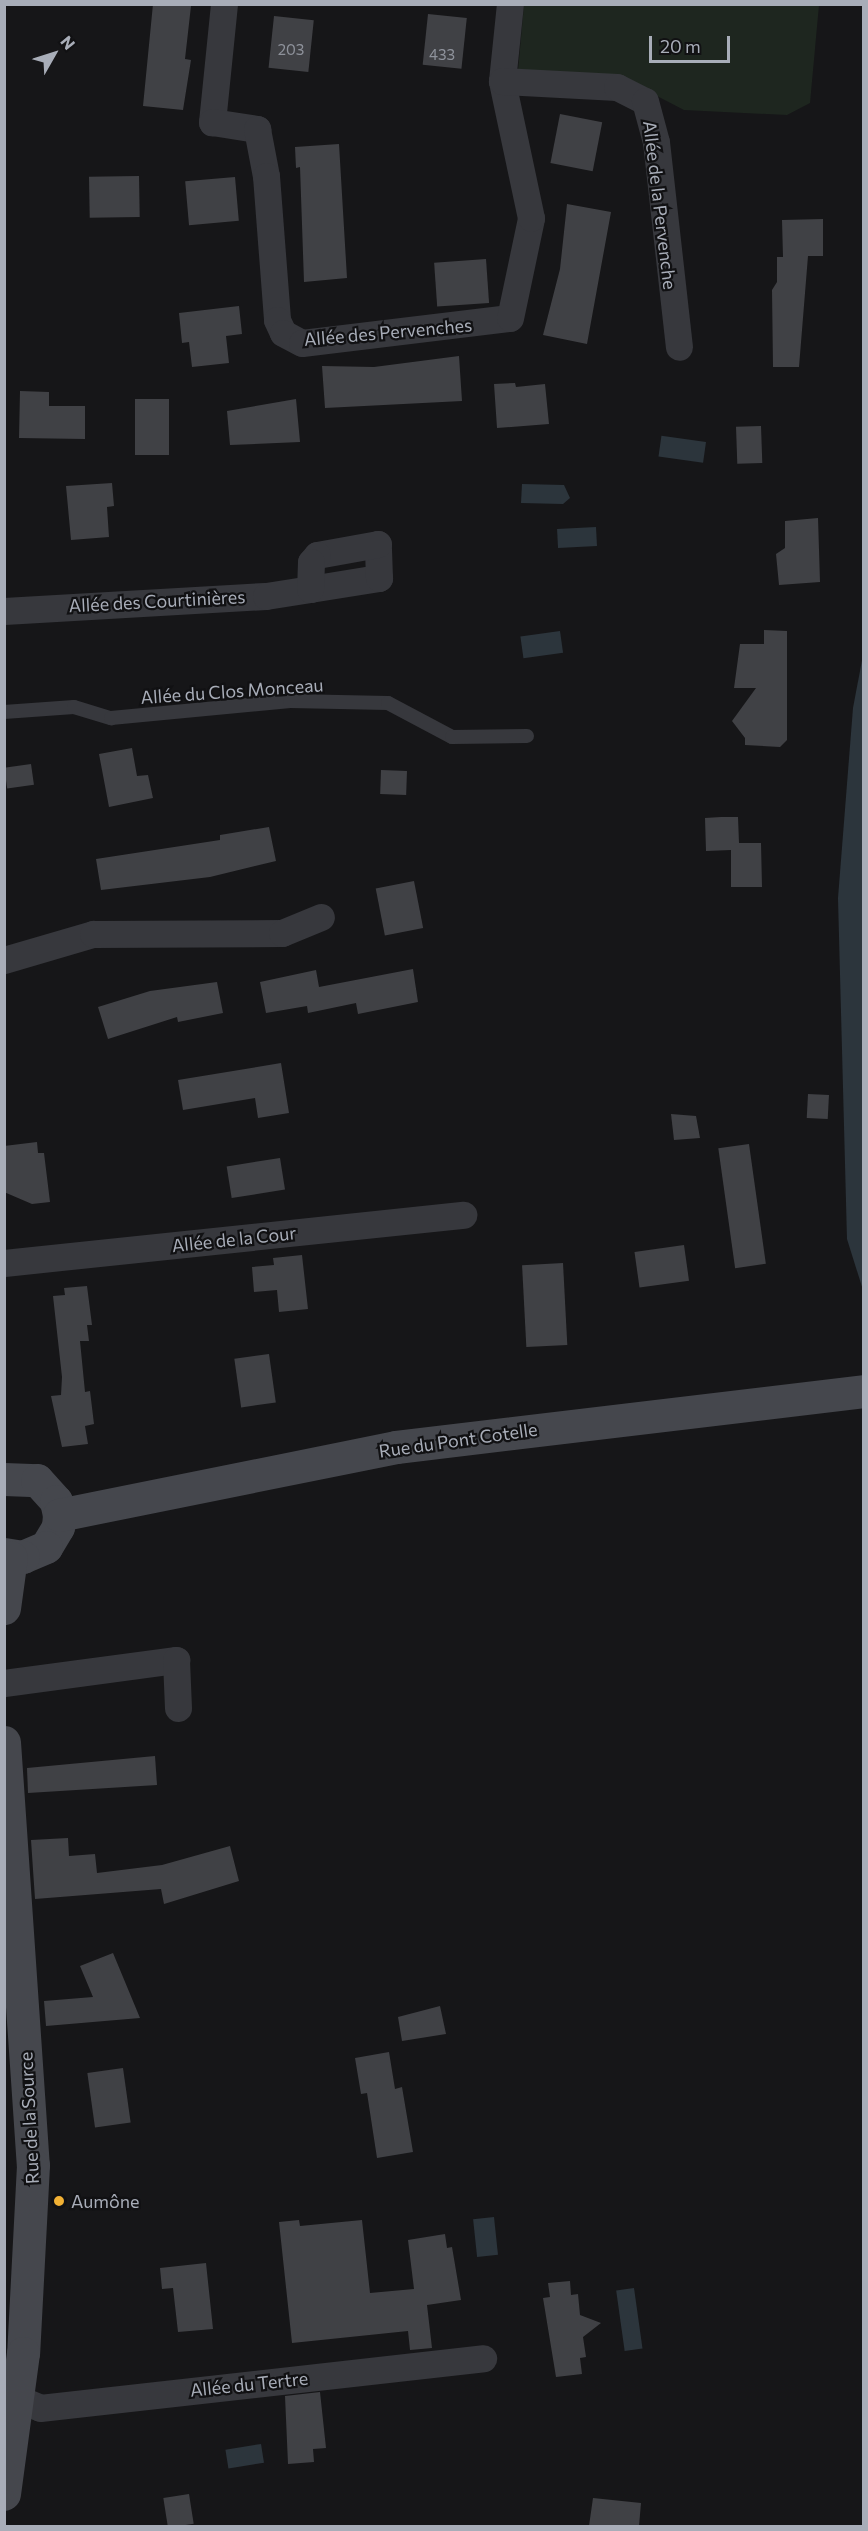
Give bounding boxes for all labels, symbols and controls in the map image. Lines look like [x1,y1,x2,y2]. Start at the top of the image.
north arrow [24,24,84,84]
scale bar [652,24,733,62]
text: N [57,32,80,53]
text: 20 m [660,35,701,57]
house number: 203 [278,41,304,59]
house number: 433 [429,46,455,64]
street label: Allée de la Pervenche [639,119,681,291]
street label: Allée des Pervenches [303,314,473,350]
street label: Allée des Courtinières [68,586,246,616]
street label: Allée du Clos Monceau [140,674,324,708]
street label: Allée de la Cour [171,1222,297,1256]
street label: Rue du Pont Cotelle [377,1418,539,1462]
street label: Rue de la Source [15,2051,43,2185]
place label: Aumône [71,2190,140,2212]
marker: Aumône [52,2194,66,2208]
street label: Allée du Tertre [189,2367,309,2401]

